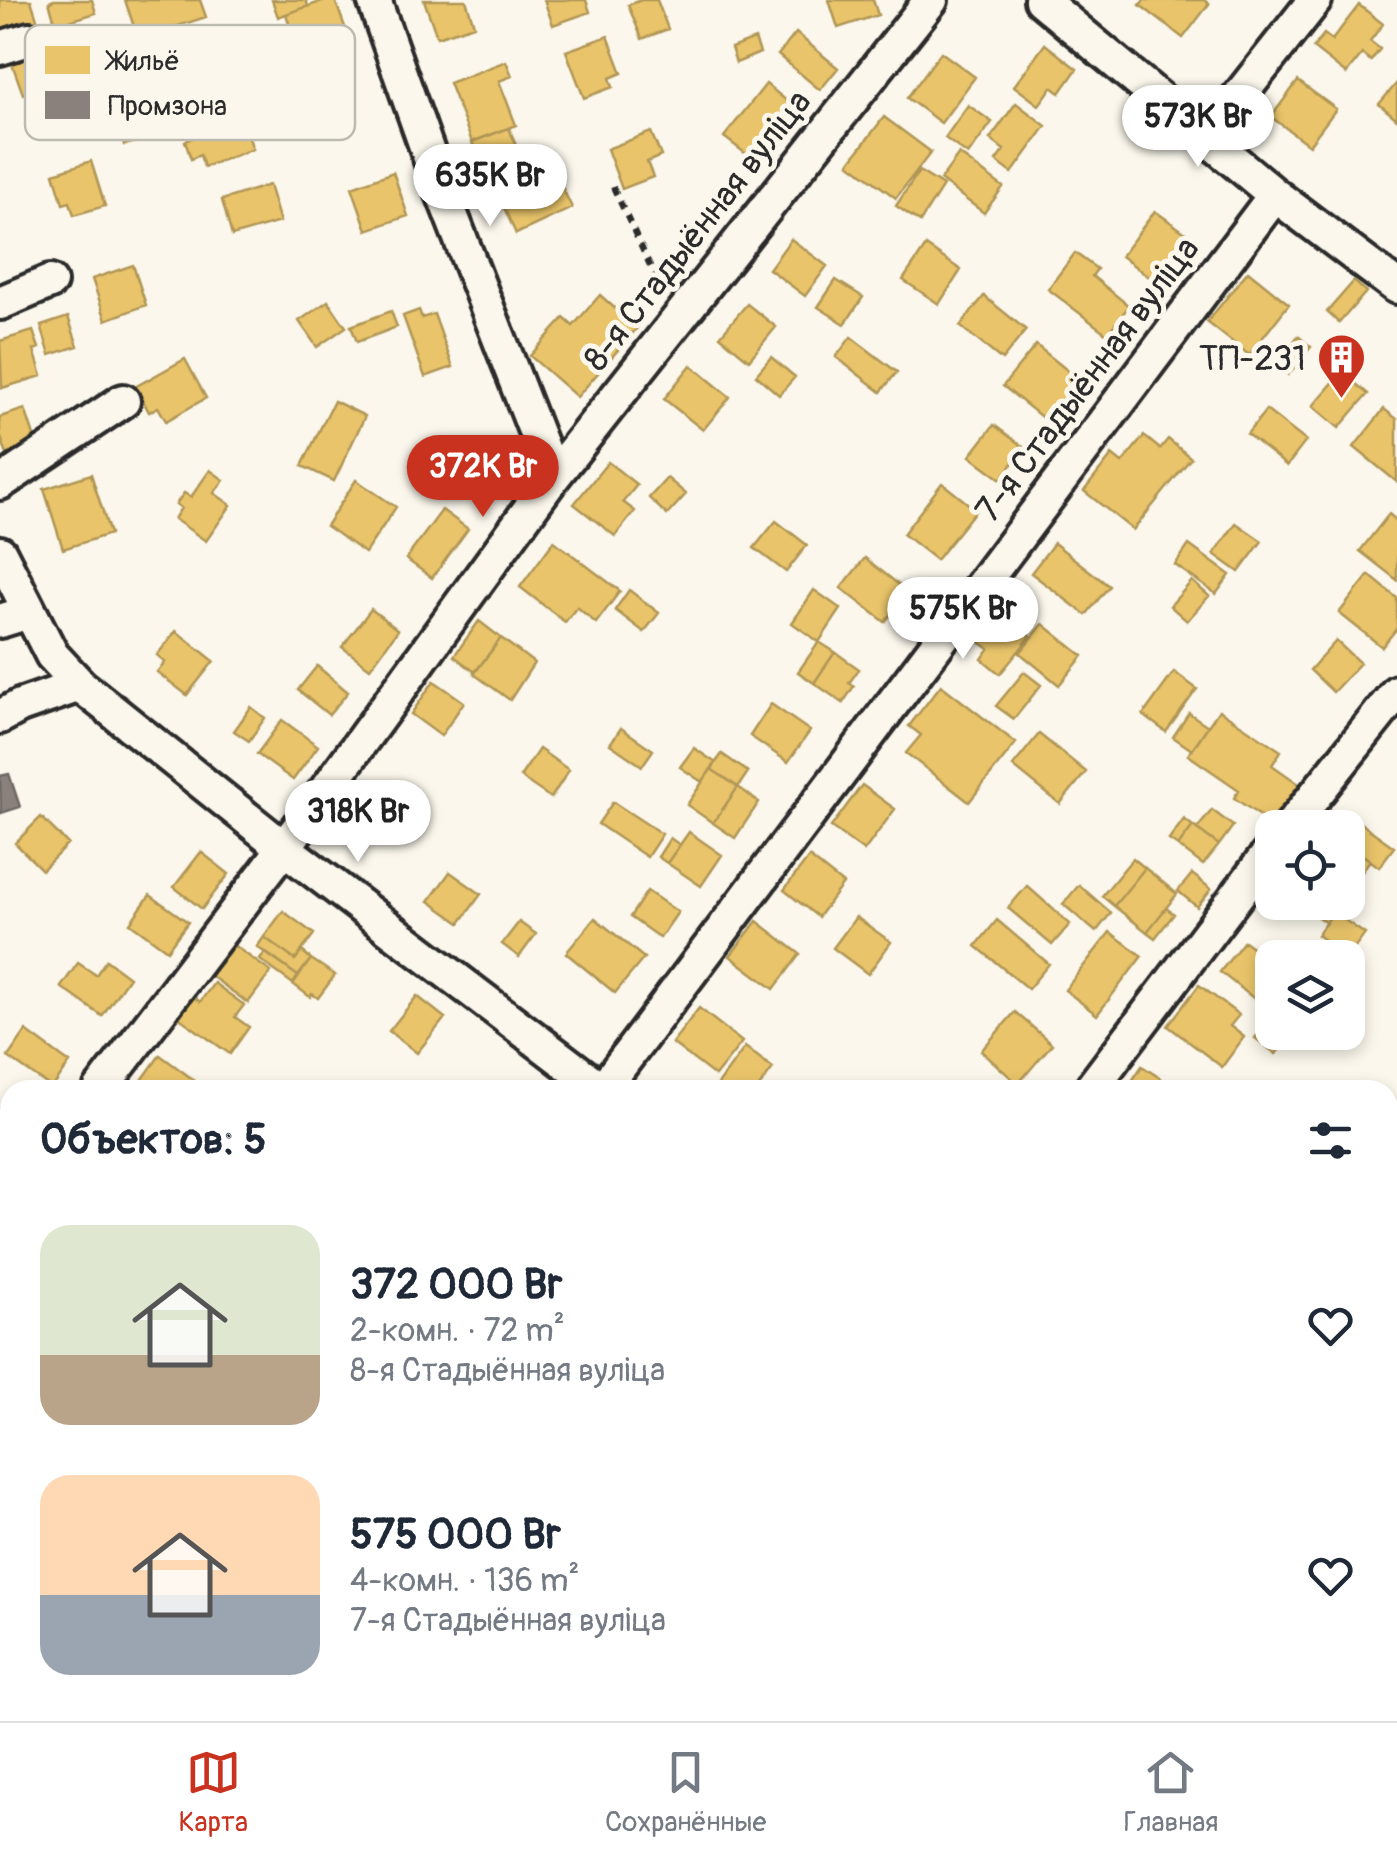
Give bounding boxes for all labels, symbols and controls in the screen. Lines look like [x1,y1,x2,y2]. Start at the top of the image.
legend [25,25,355,140]
text: Жильё [104,44,180,79]
street label: 8-я Стадыённая вуліца [574,81,821,380]
pin: 573K Br [1106,85,1290,170]
text: Промзона [108,89,227,124]
text: 573K Br [1144,97,1252,137]
pin: 635K Br [398,144,582,229]
text: 635K Br [435,156,545,196]
street label: 7-я Стадыённая вуліца [966,228,1209,531]
building icon: ТП-231 [1315,332,1367,400]
place label: ТП-231 [1199,337,1306,381]
pin: 372K Br [391,435,575,520]
text: 372K Br [429,447,537,487]
pin: 575K Br [871,577,1055,662]
text: 575K Br [909,589,1017,629]
pin: 318K Br [266,780,450,865]
text: 318K Br [307,792,409,832]
map controls [1255,810,1365,1050]
button: locate [1255,810,1365,920]
button: layers [1255,940,1365,1050]
icon: filters [1303,1113,1358,1168]
text: Объектов: 5 [40,1114,267,1166]
text: 372 000 Br [350,1259,562,1311]
icon: home [120,1265,240,1385]
icon: heart [1303,1298,1358,1353]
text: 2-комн. · 72 m² [350,1311,565,1351]
text: 8-я Стадыённая вуліца [350,1351,665,1391]
text: 575 000 Br [350,1509,561,1561]
icon: home [120,1515,240,1635]
icon: heart [1303,1548,1358,1603]
text: 4-комн. · 136 m² [350,1561,579,1601]
text: 7-я Стадыённая вуліца [350,1601,666,1641]
tab: Карта [179,1745,248,1840]
tab: Сохранённые [605,1745,766,1840]
tab: Главная [1123,1745,1218,1840]

